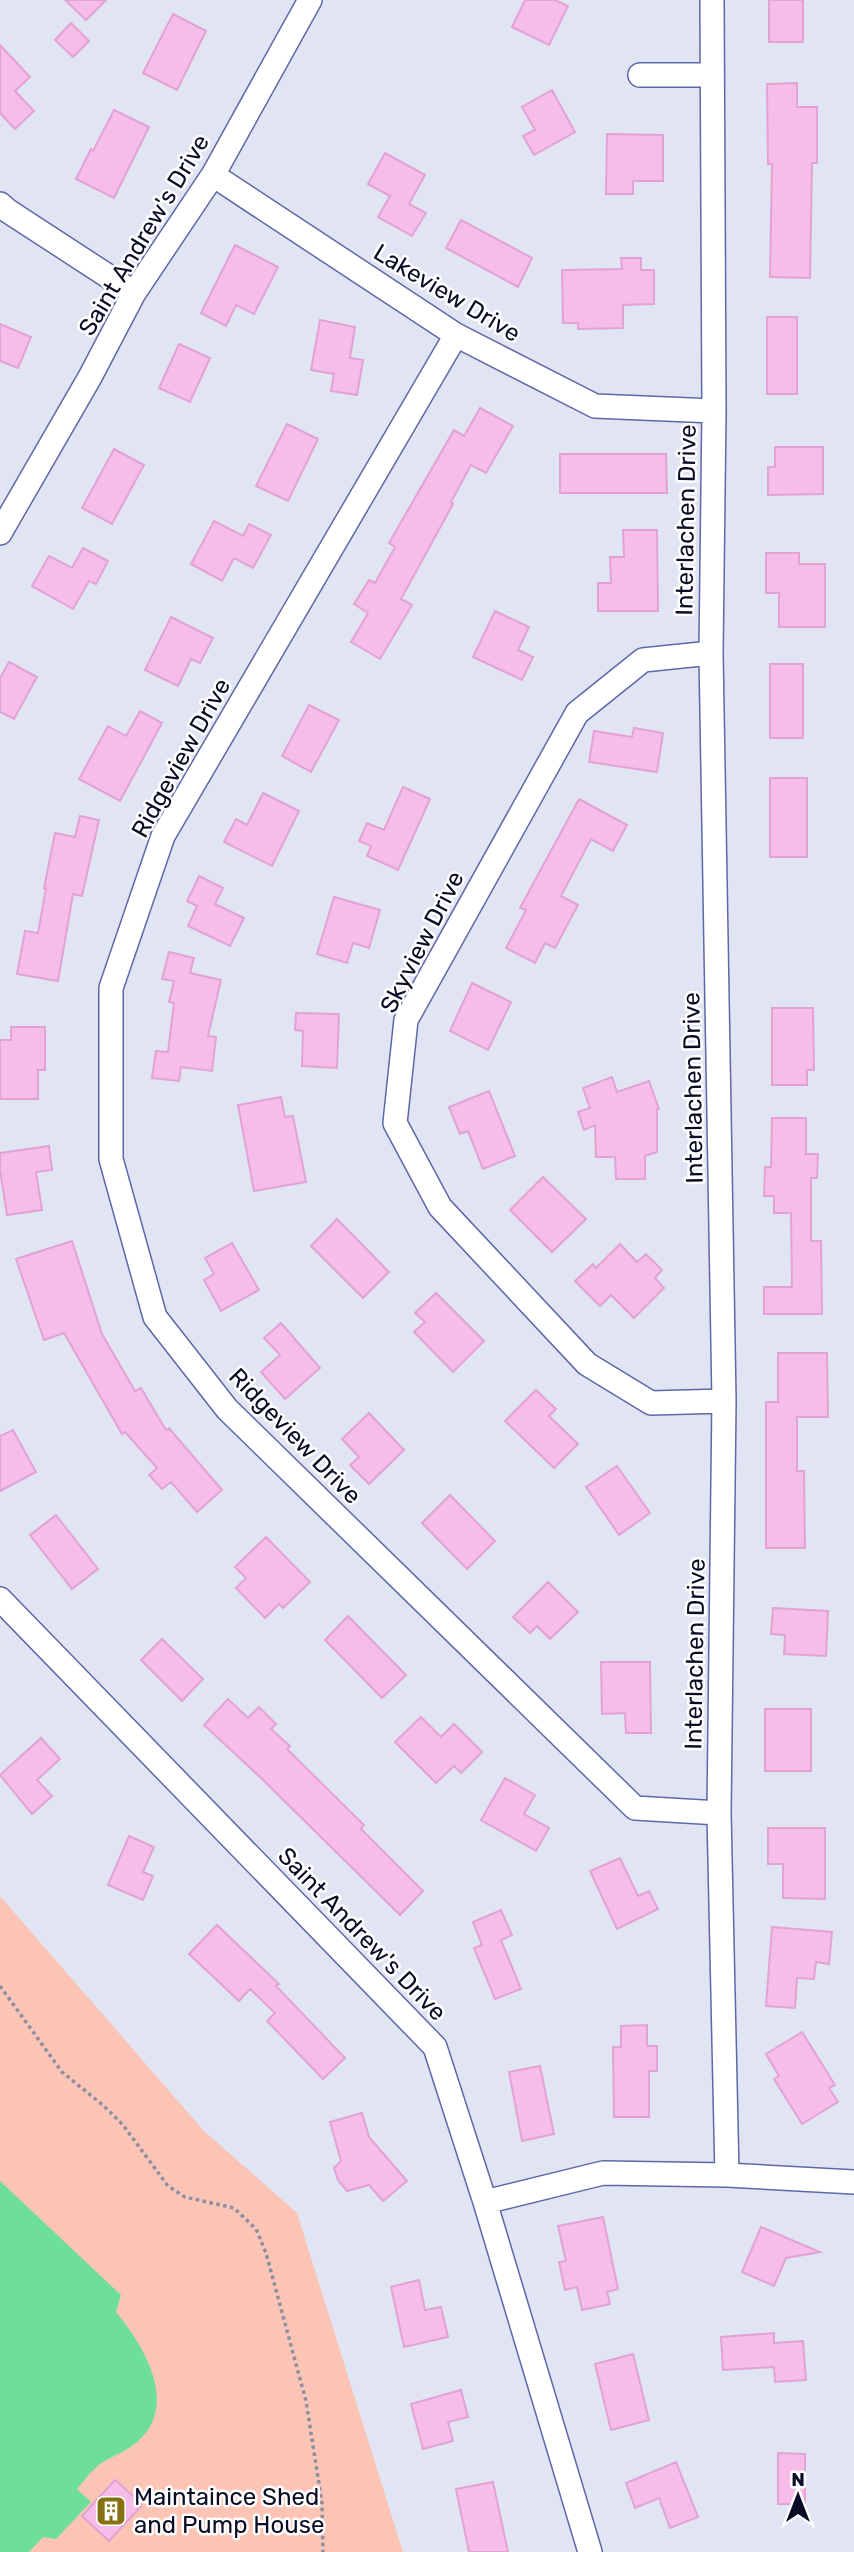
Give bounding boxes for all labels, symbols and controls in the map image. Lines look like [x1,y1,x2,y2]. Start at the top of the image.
street label: Saint Andrew's Drive [73,129,215,341]
street label: Lakeview Drive [369,238,525,348]
street label: Interlachen Drive [670,424,702,616]
street label: Ridgeview Drive [126,674,236,842]
street label: Skyview Drive [374,867,470,1017]
street label: Interlachen Drive [677,992,709,1184]
street label: Ridgeview Drive [223,1362,367,1510]
street label: Interlachen Drive [679,1558,711,1750]
street label: Saint Andrew's Drive [272,1842,452,2026]
north arrow [763,2461,833,2531]
text: N [791,2468,805,2491]
place label: Maintaince Shed and Pump House [134,2483,324,2539]
building icon: Maintaince Shed and Pump House [94,2494,128,2528]

